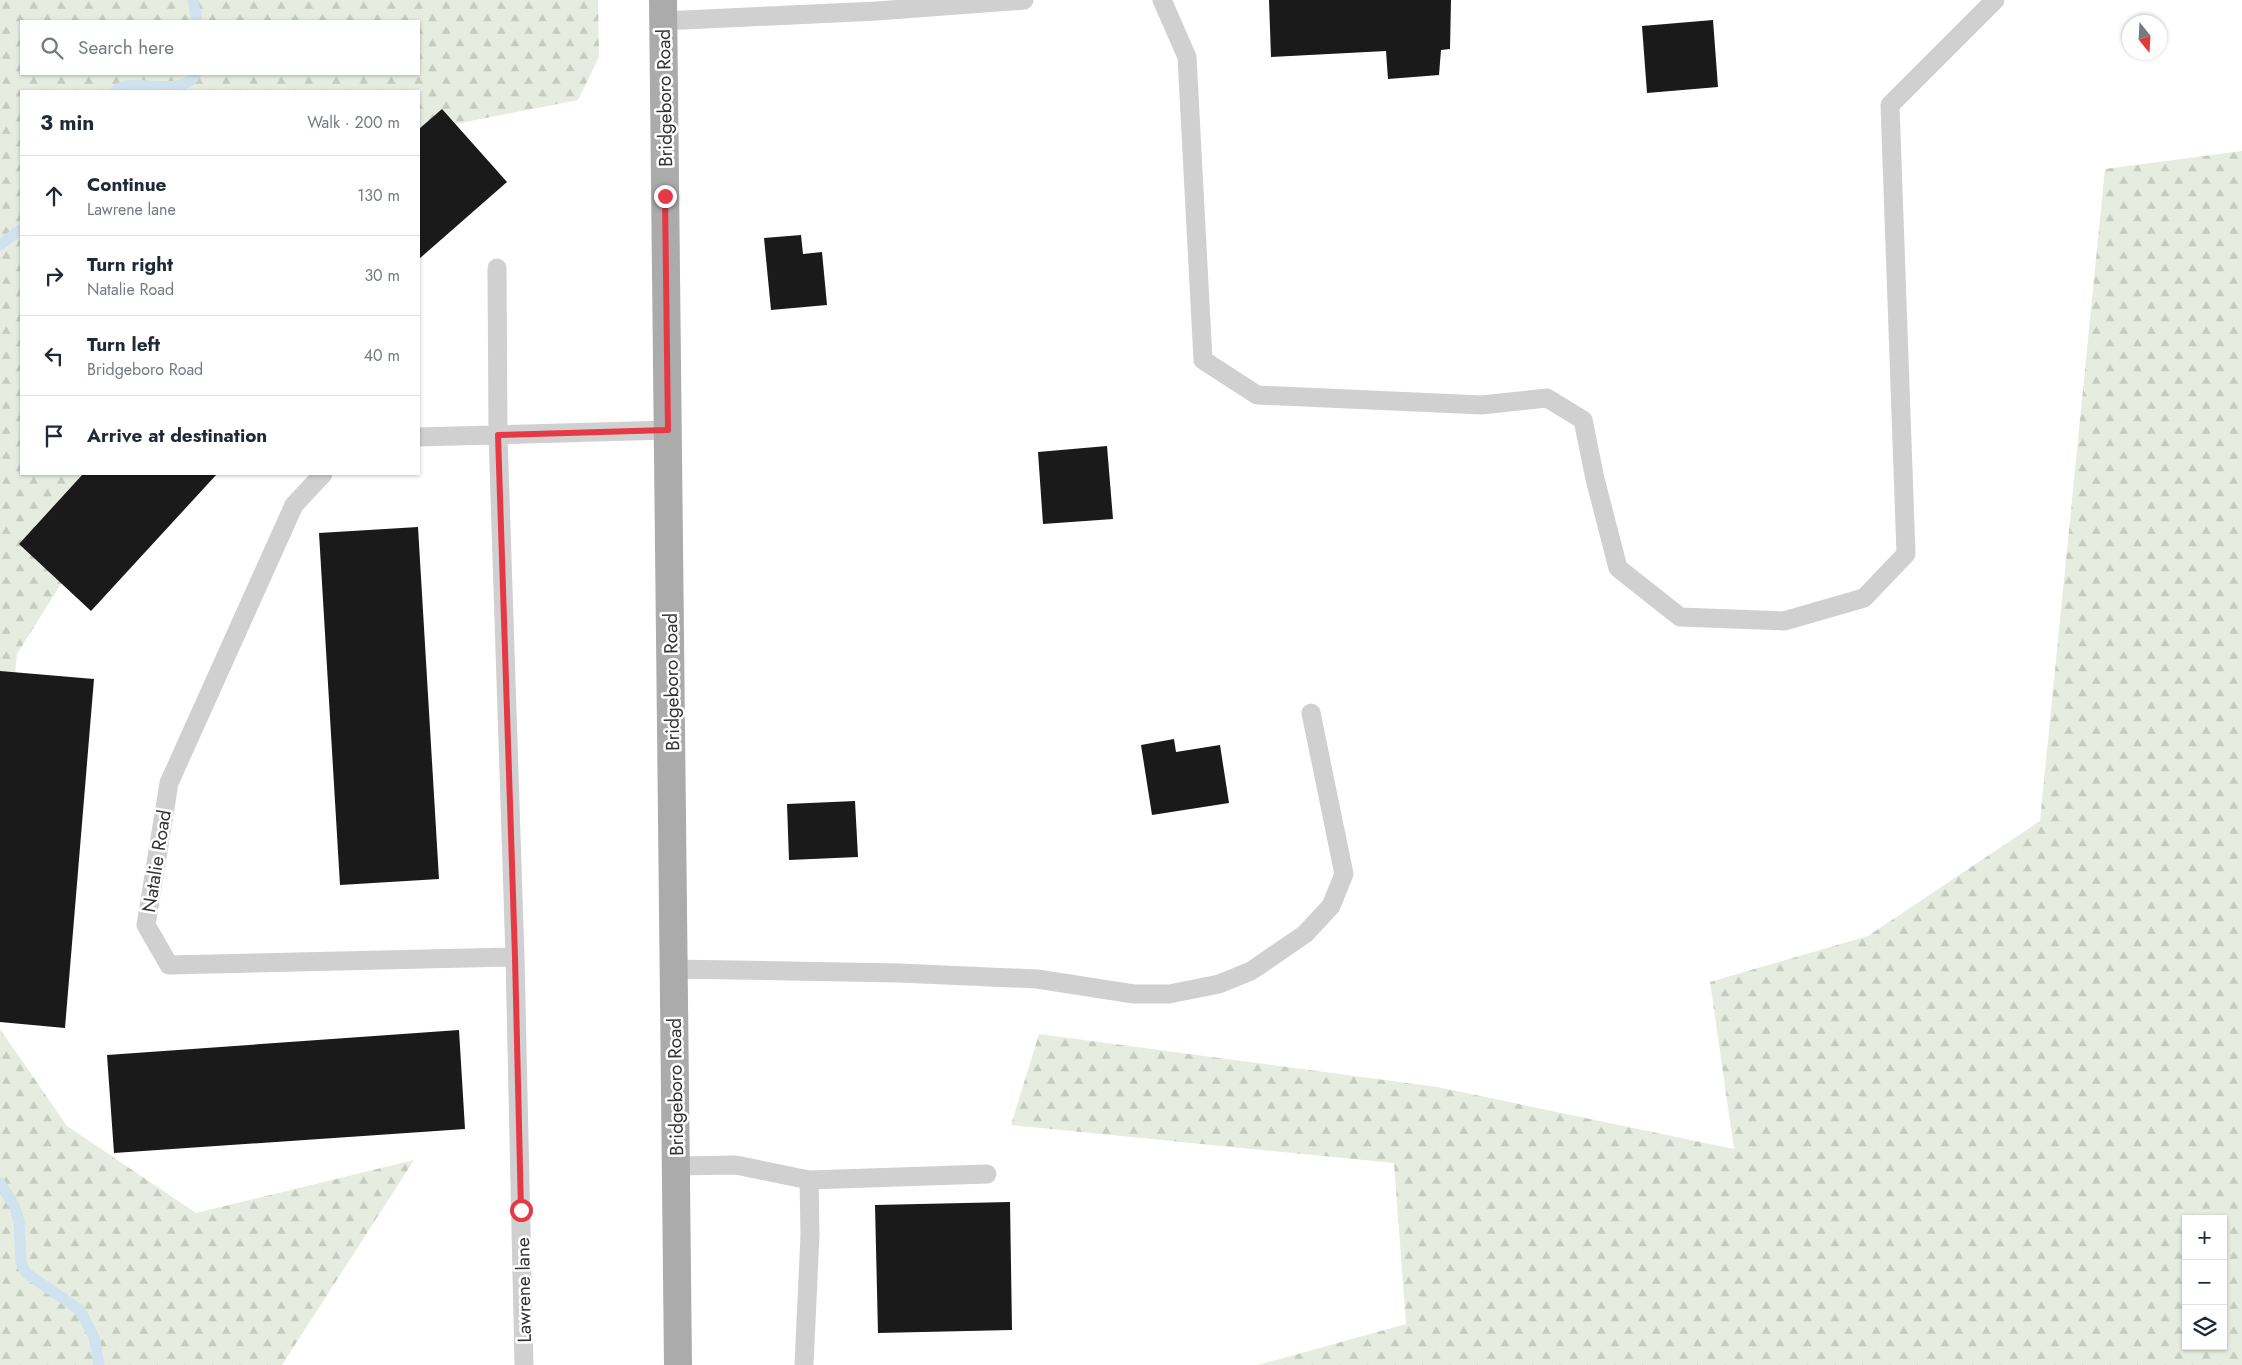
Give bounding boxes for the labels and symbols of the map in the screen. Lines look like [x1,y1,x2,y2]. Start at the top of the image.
north arrow [2122,15,2167,60]
street label: Bridgeboro Road [650,29,679,167]
route end [654,185,677,208]
street label: Bridgeboro Road [657,613,686,751]
street label: Natalie Road [135,808,178,914]
street label: Bridgeboro Road [661,1018,690,1156]
route start [510,1199,533,1222]
street label: Lawrene lane [509,1237,538,1343]

